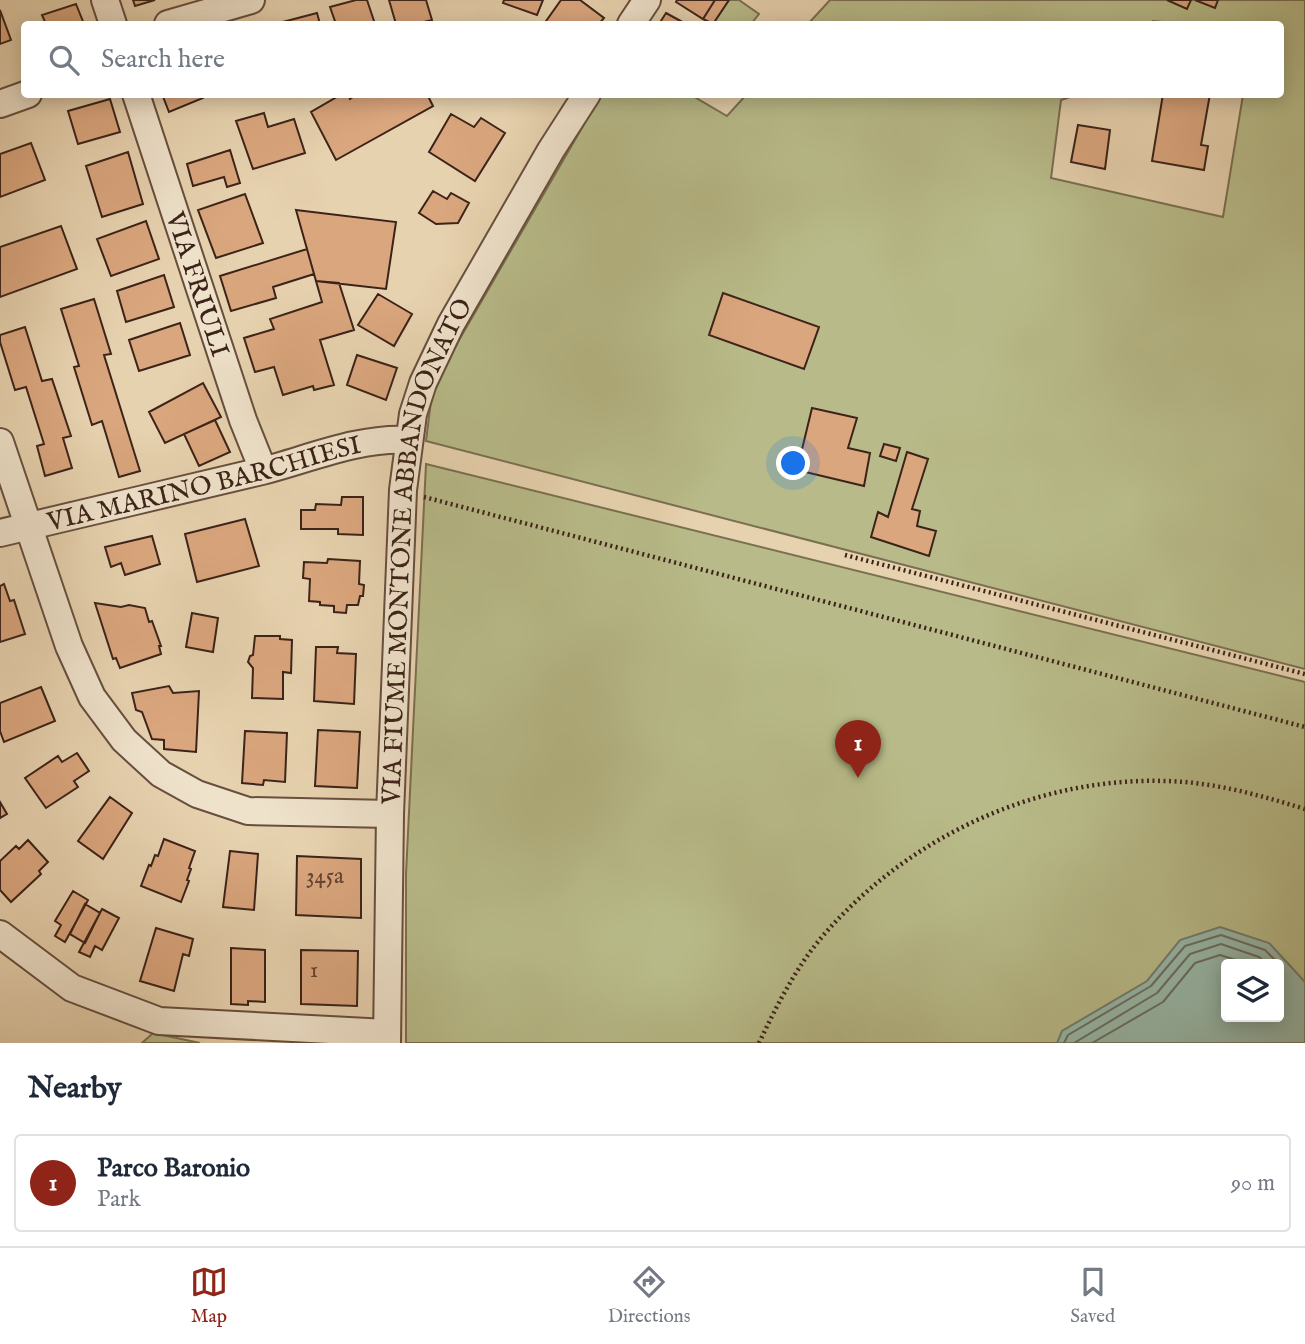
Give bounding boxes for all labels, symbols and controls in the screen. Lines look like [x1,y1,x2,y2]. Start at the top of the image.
search box [21,21,1284,98]
icon: search [45,41,83,79]
text: Search here [101,43,225,76]
street label: VIA FRIULI [157,207,236,361]
street label: VIA FIUME MONTONE ABBANDONATO [375,293,480,806]
street label: VIA MARINO BARCHIESI [43,429,364,539]
your location [776,446,810,480]
pin: 1 [835,720,881,778]
house number: 345a [306,862,344,891]
house number: 1 [310,956,318,985]
map controls [1221,959,1284,1022]
button: layers [1221,959,1284,1022]
text: Nearby [28,1070,121,1108]
text: Parco Baronio [97,1152,250,1185]
text: 1 [49,1169,57,1198]
text: 90 m [1231,1169,1275,1198]
text: Park [97,1185,141,1214]
tab: Map [190,1263,228,1329]
tab: Directions [608,1263,690,1329]
tab: Saved [1070,1263,1115,1329]

